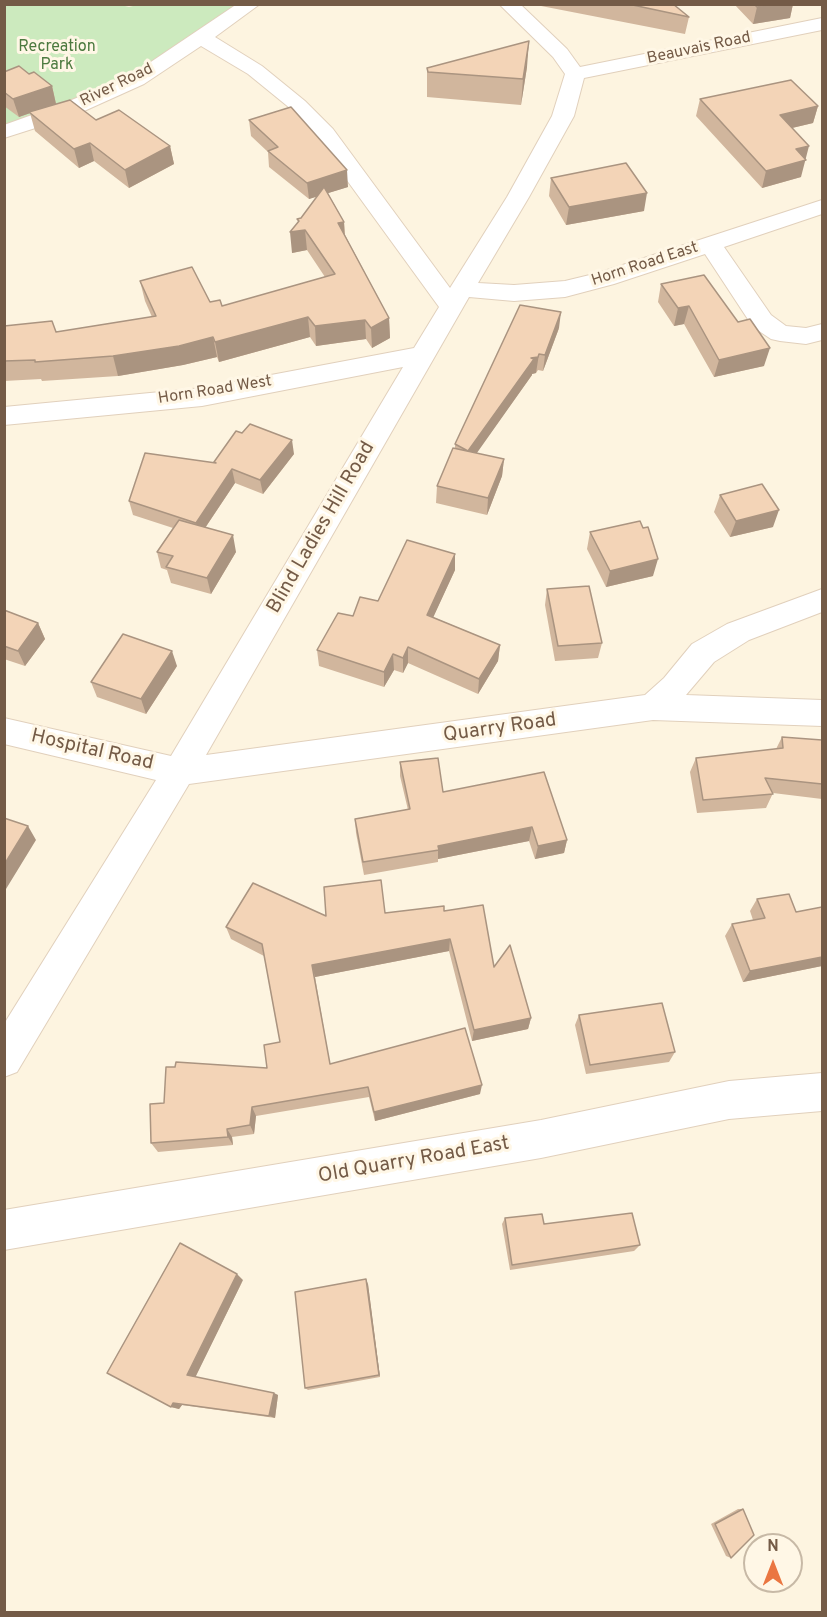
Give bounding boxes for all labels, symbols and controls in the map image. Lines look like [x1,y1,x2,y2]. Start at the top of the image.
street label: Beauvais Road [645,29,753,69]
park label: Recreation Park [18,38,96,76]
street label: River Road [77,60,157,112]
street label: Horn Road East [589,239,701,291]
street label: Horn Road West [157,373,273,409]
street label: Blind Ladies Hill Road [263,438,381,618]
street label: Quarry Road [442,709,558,749]
street label: Hospital Road [28,725,156,777]
street label: Old Quarry Road East [317,1132,511,1190]
north arrow [743,1533,803,1593]
text: N [767,1537,779,1557]

